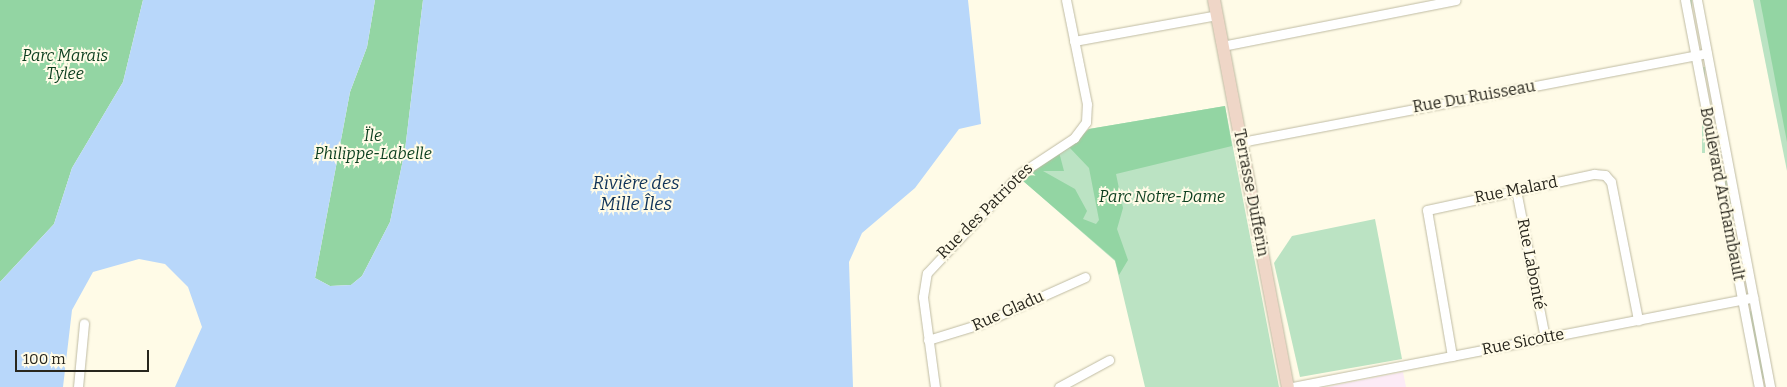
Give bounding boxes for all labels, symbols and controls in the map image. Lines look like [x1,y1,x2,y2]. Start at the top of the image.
park label: Parc Marais Tylee [22,46,108,84]
street label: Rue Du Ruisseau [1411,77,1537,117]
street label: Boulevard Archambault [1696,106,1748,282]
park label: Ïle Philippe-Labelle [314,126,432,164]
street label: Terrasse Dufferin [1229,128,1273,258]
street label: Rue des Patriotes [933,159,1037,263]
water label: Rivière des Mille Îles [593,173,679,215]
street label: Rue Malard [1473,173,1559,207]
park label: Parc Notre-Dame [1099,187,1225,207]
street label: Rue Labonté [1513,217,1549,311]
street label: Rue Gladu [969,287,1047,335]
street label: Rue Sicotte [1480,325,1566,359]
scale bar [18,340,151,372]
text: 100 m [23,350,66,368]

